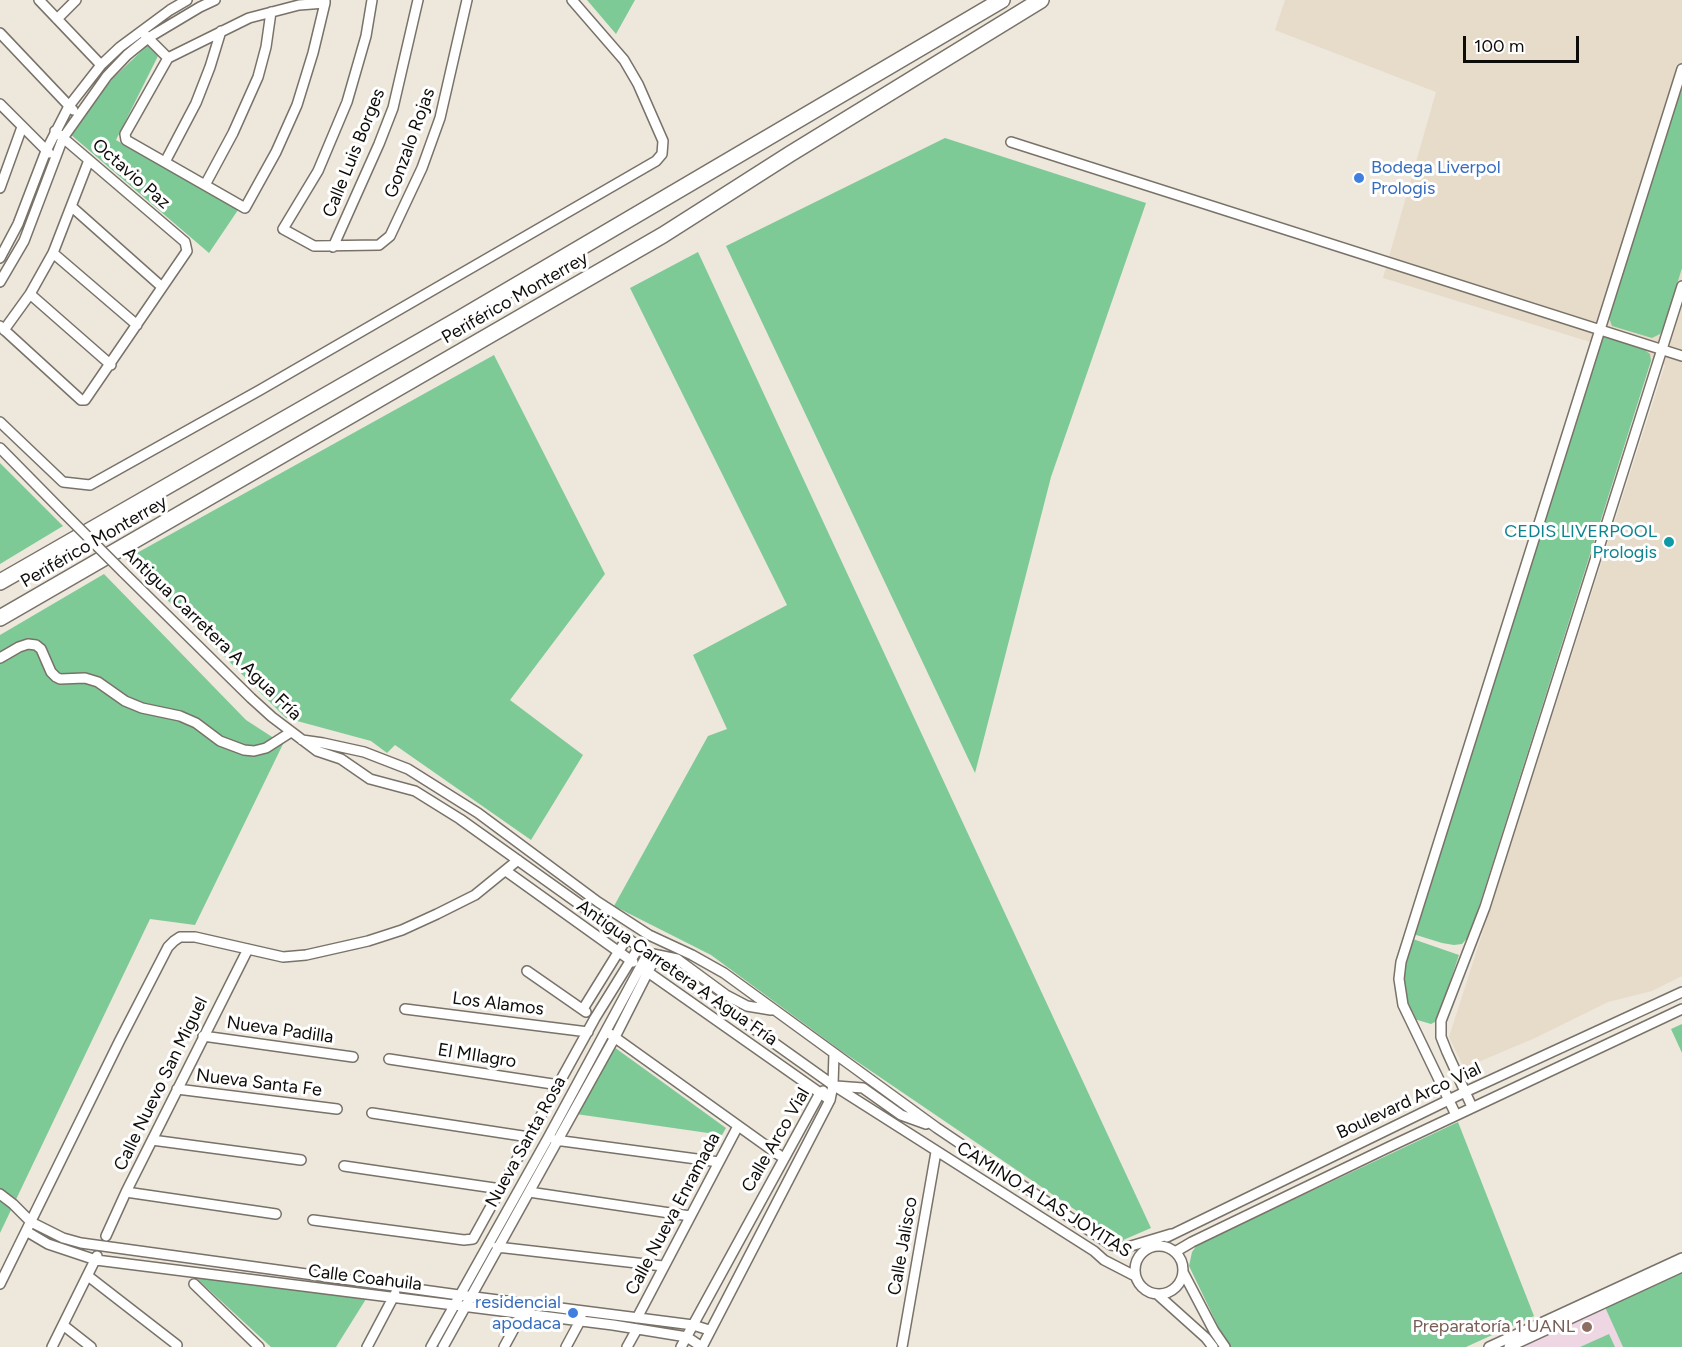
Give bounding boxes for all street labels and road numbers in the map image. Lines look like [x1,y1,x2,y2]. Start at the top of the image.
street label: Calle Luis Borges [318,85,390,221]
street label: Gonzalo Rojas [380,85,440,201]
street label: Octavio Paz [88,134,174,214]
street label: Periférico Monterrey [438,247,592,349]
street label: Periférico Monterrey [17,491,171,593]
street label: Antigua Carretera A Agua Fría [118,543,306,725]
street label: Antigua Carretera A Agua Fría [573,895,781,1051]
street label: Los Alamos [451,988,545,1020]
street label: Calle Nuevo San Miguel [110,994,212,1174]
street label: Nueva Padilla [225,1012,335,1048]
street label: El MIlagro [436,1039,518,1073]
street label: Boulevard Arco Vial [1333,1058,1485,1144]
street label: Nueva Santa Fe [195,1065,323,1101]
street label: Nueva Santa Rosa [481,1073,571,1211]
street label: Calle Arco Vial [737,1084,815,1196]
street label: Calle Nueva Enramada [621,1129,725,1299]
street label: CAMINO A LAS JOYITAS [953,1137,1135,1263]
street label: Calle Jalisco [884,1195,922,1297]
street label: Calle Coahuila [307,1260,423,1296]

